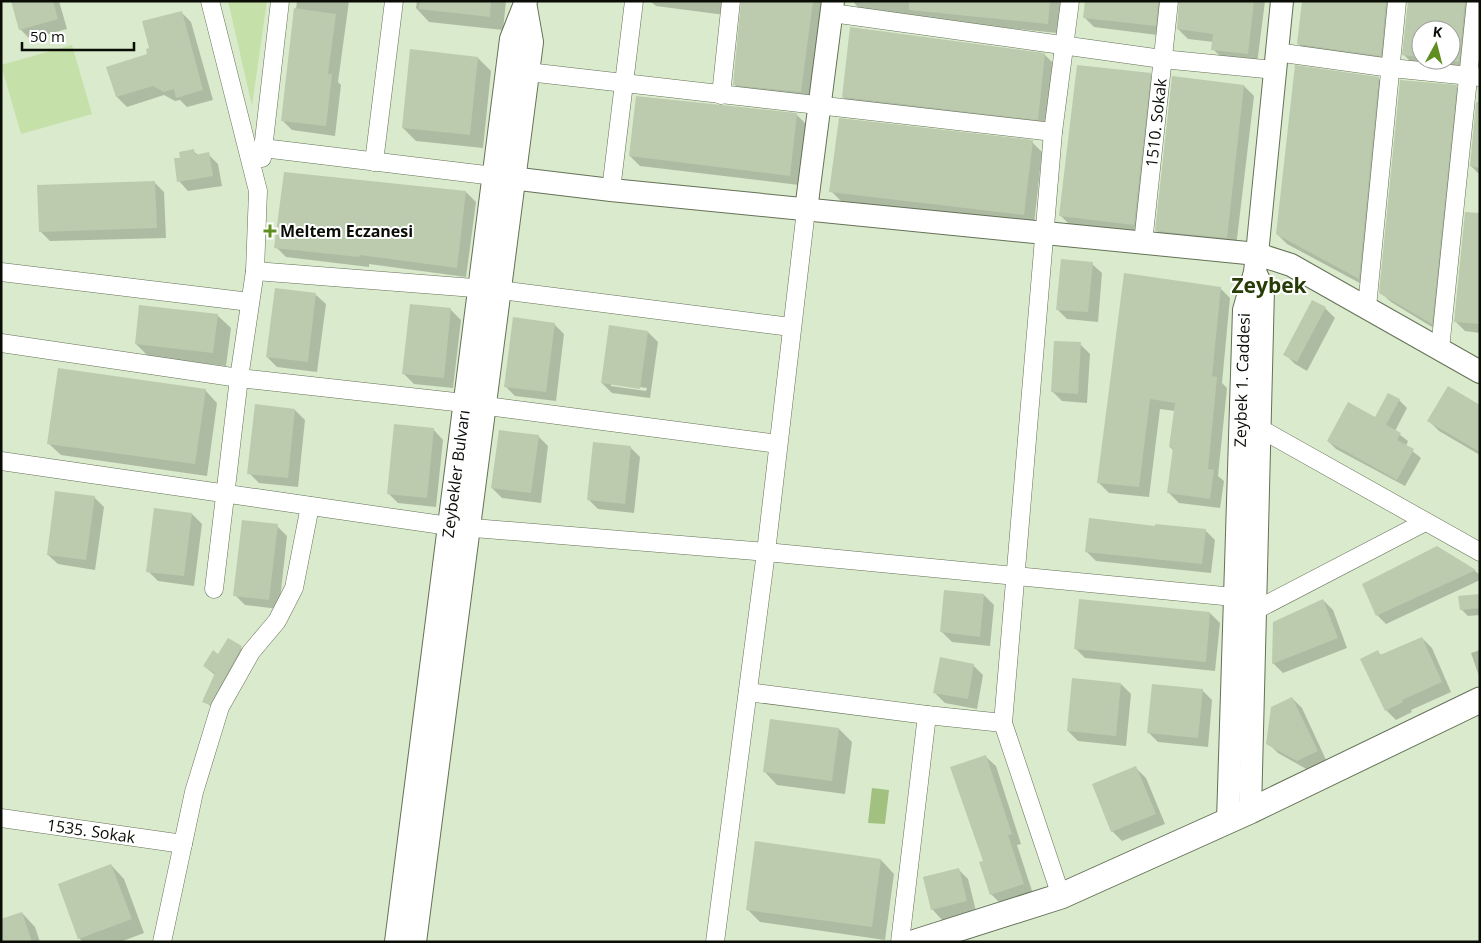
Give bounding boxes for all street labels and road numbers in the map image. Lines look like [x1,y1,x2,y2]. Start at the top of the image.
street label: 1510. Sokak [1140,77,1172,168]
street label: Zeybek 1. Caddesi [1229,313,1255,448]
street label: Zeybekler Bulvarı [437,409,475,539]
street label: 1535. Sokak [45,814,137,848]

